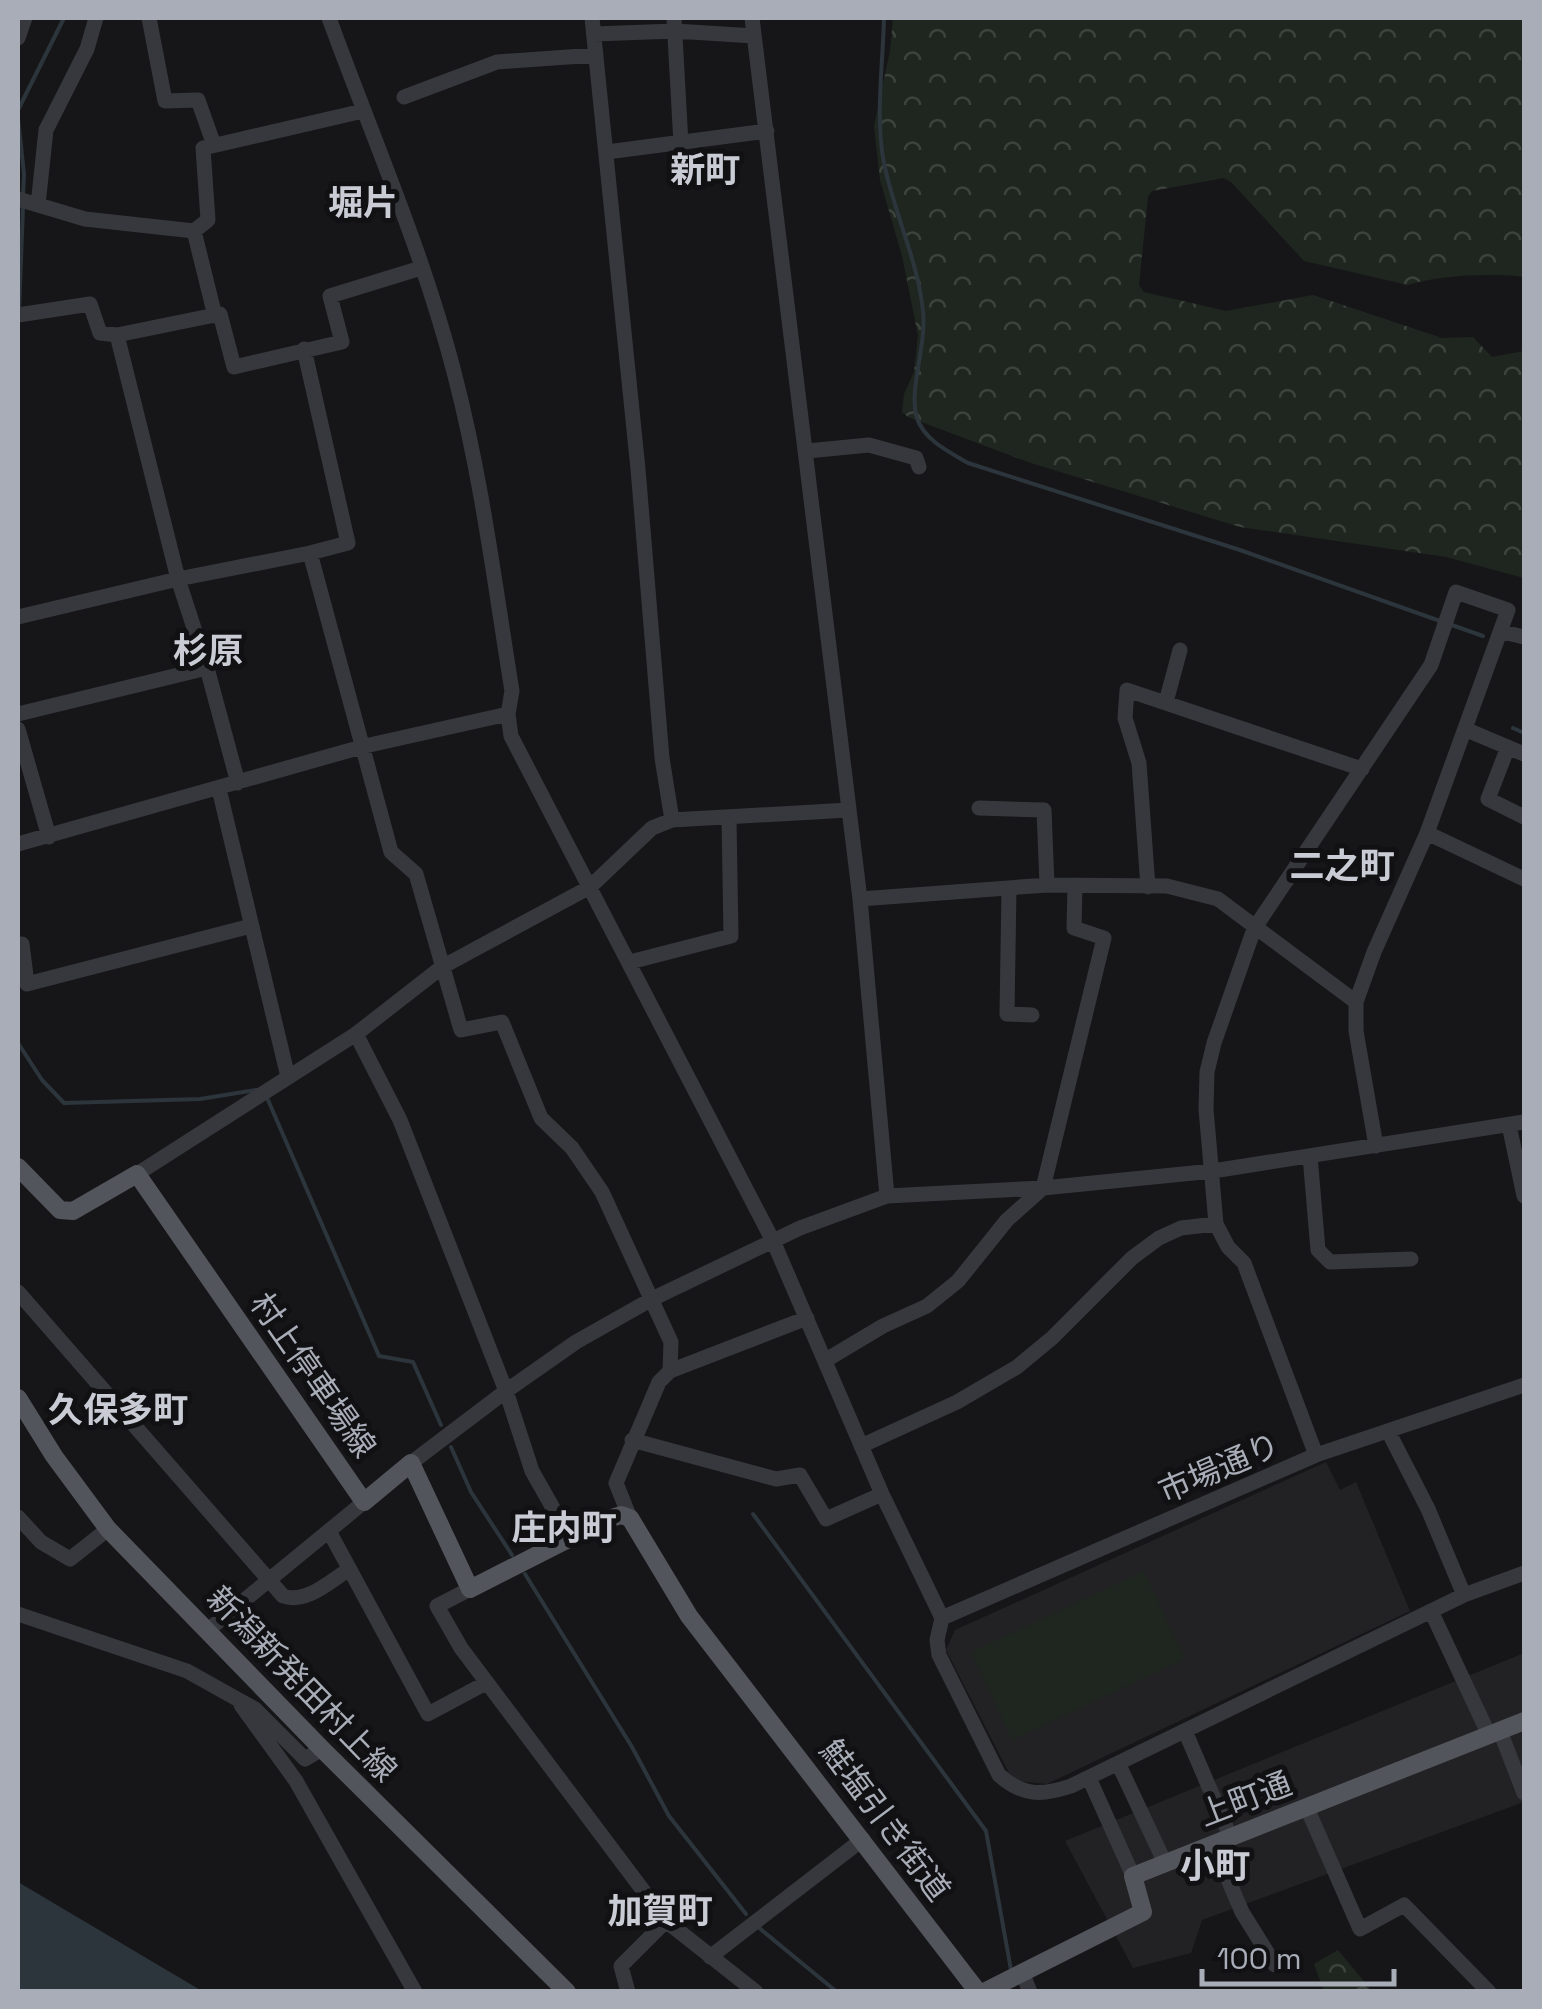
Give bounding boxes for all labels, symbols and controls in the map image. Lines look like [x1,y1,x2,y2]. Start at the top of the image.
district label: 新町 [670,148,740,192]
district label: 堀片 [328,181,398,225]
district label: 杉原 [173,629,243,673]
district label: 二之町 [1289,844,1395,888]
street label: 村上停車場線 [242,1285,384,1465]
district label: 久保多町 [48,1388,188,1432]
street label: 市場通り [1152,1425,1286,1511]
district label: 庄内町 [511,1506,617,1550]
street label: 新潟新発田村上線 [199,1578,405,1790]
street label: 鮭塩引き街道 [811,1731,959,1909]
street label: 上町通 [1193,1763,1297,1835]
district label: 小町 [1180,1844,1250,1888]
district label: 加賀町 [607,1889,713,1933]
scale bar [1202,1924,1394,1986]
text: 100 m [1217,1939,1302,1978]

